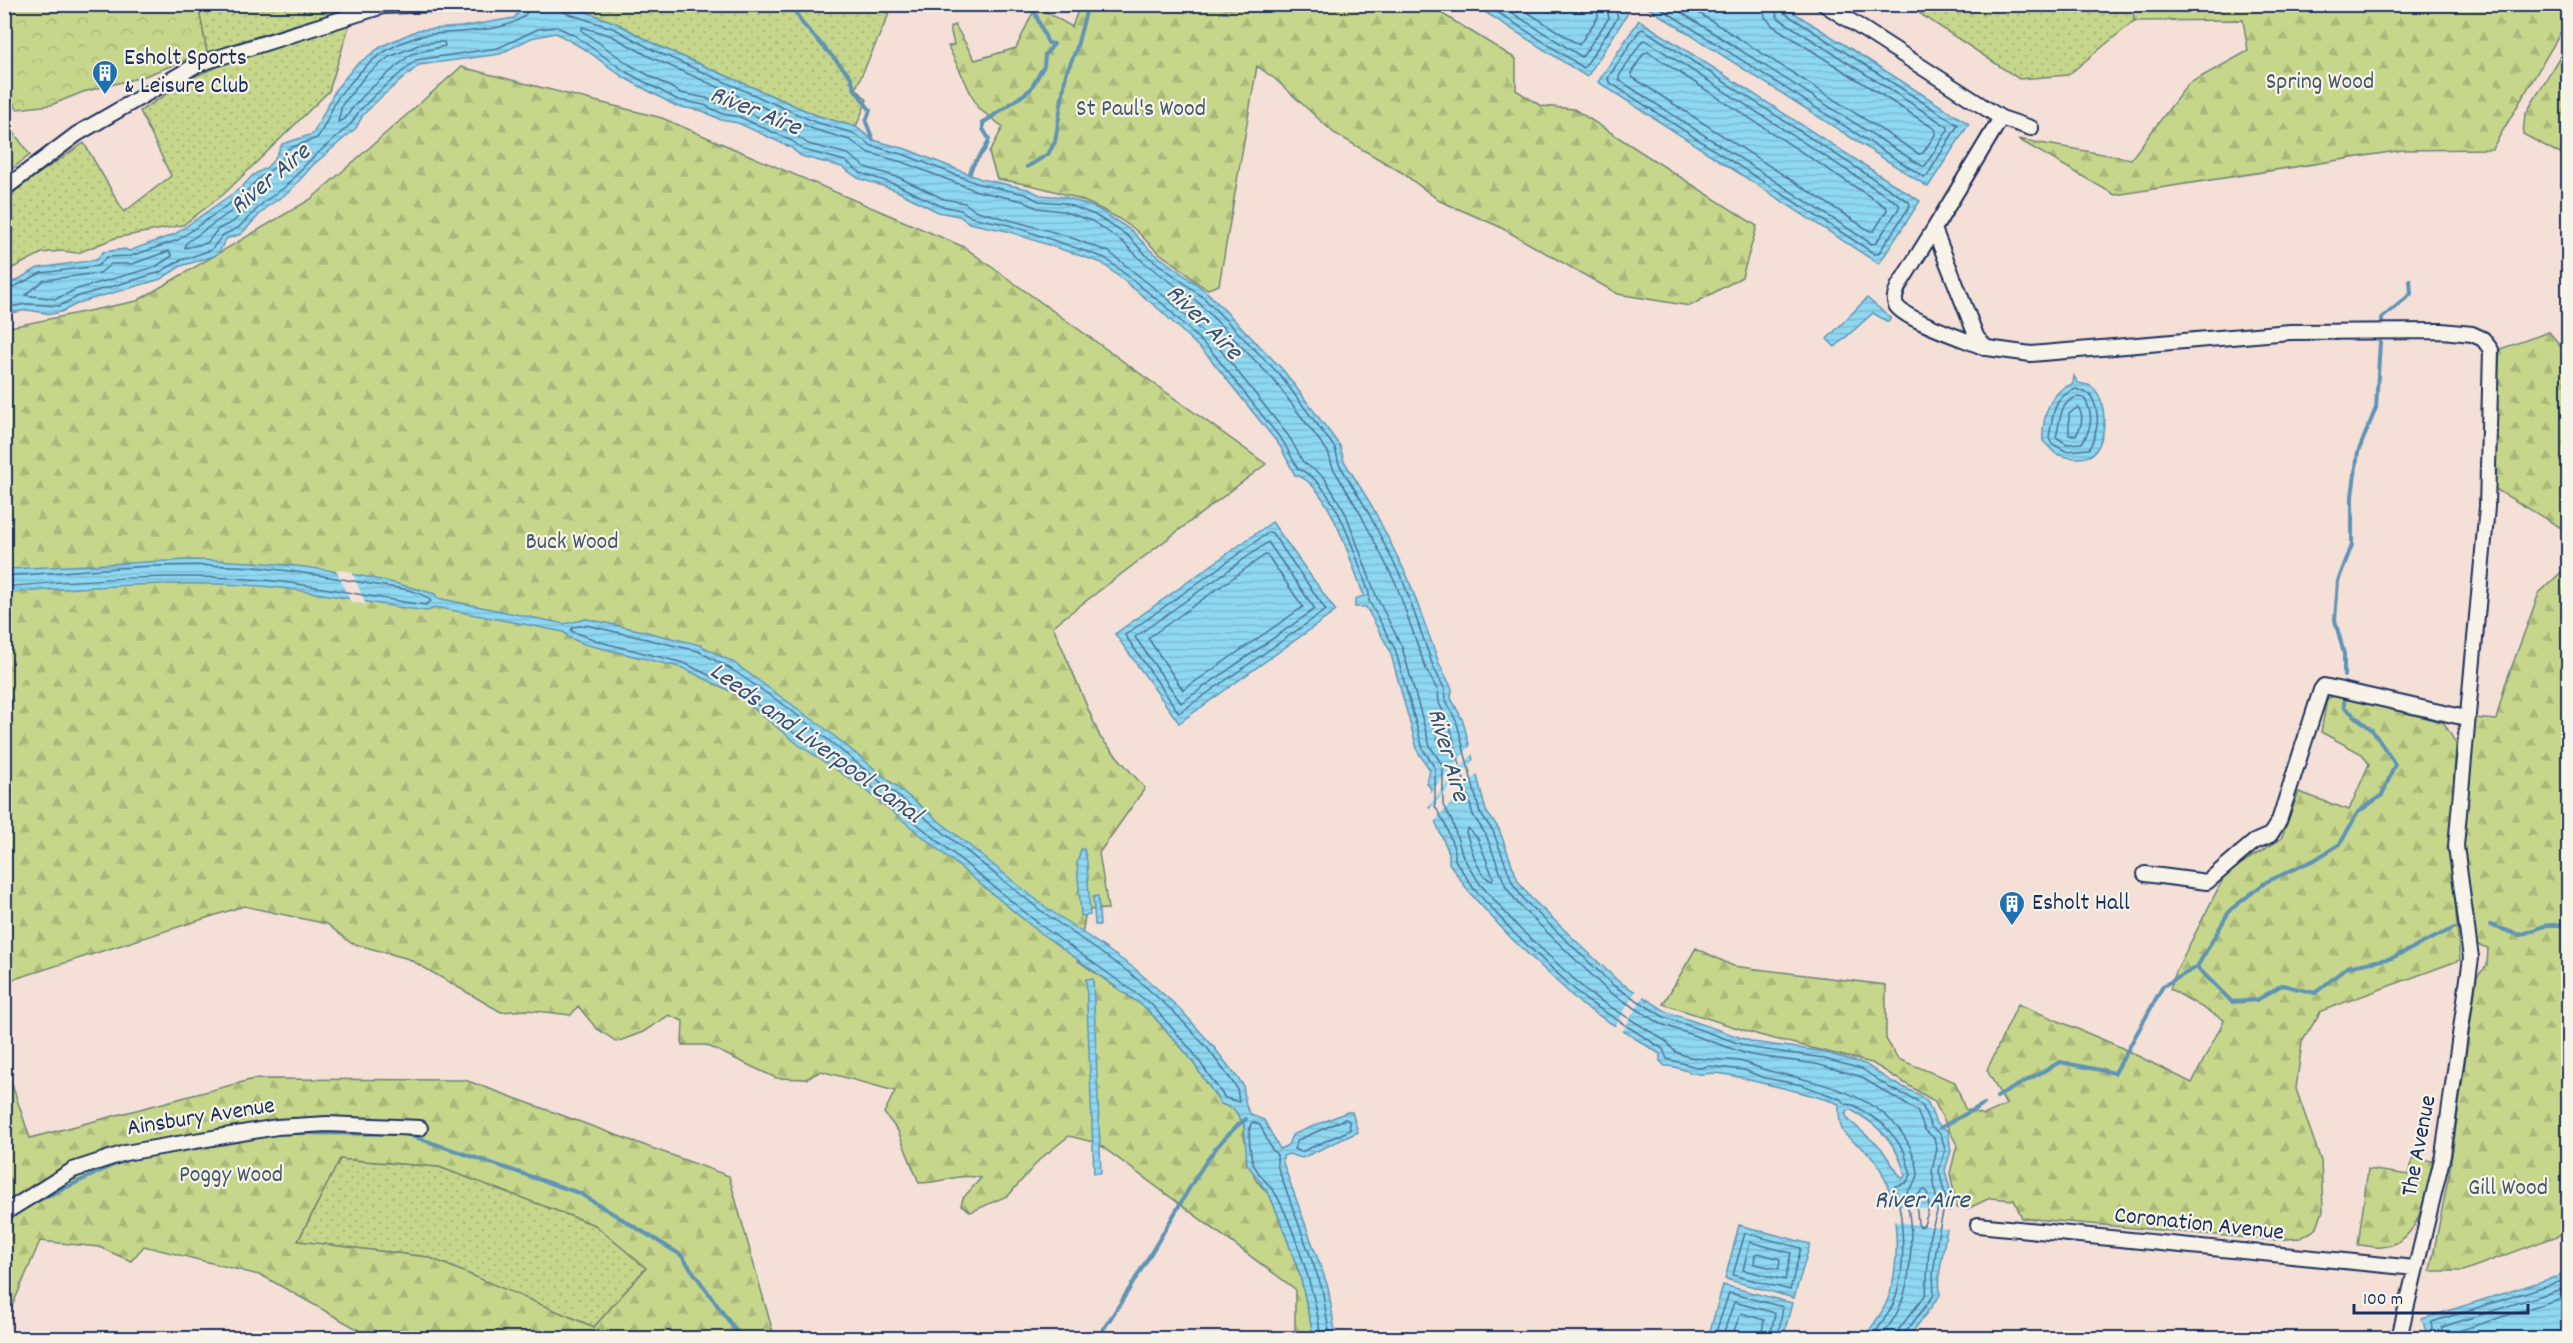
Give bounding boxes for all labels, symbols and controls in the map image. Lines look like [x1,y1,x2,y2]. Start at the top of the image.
place label: Esholt Sports & Leisure Club [124,42,249,104]
building icon: Esholt Sports & Leisure Club [90,58,120,96]
park label: Spring Wood [2266,66,2374,100]
water label: River Aire [704,77,808,148]
park label: St Paul's Wood [1076,93,1206,127]
water label: River Aire [223,134,321,225]
water label: River Aire [1156,276,1251,371]
park label: Buck Wood [525,526,619,560]
water label: Leeds and Liverpool Canal [701,654,930,835]
water label: River Aire [1416,704,1478,807]
place label: Esholt Hall [2032,887,2130,921]
building icon: Esholt Hall [1997,889,2027,927]
street label: Ainsbury Avenue [125,1090,277,1146]
street label: The Avenue [2394,1093,2446,1199]
park label: Poggy Wood [179,1159,283,1193]
park label: Gill Wood [2468,1172,2548,1206]
water label: River Aire [1874,1183,1971,1220]
street label: Coronation Avenue [2112,1199,2286,1251]
scale bar [2354,1277,2528,1315]
text: 100 m [2363,1288,2403,1313]

